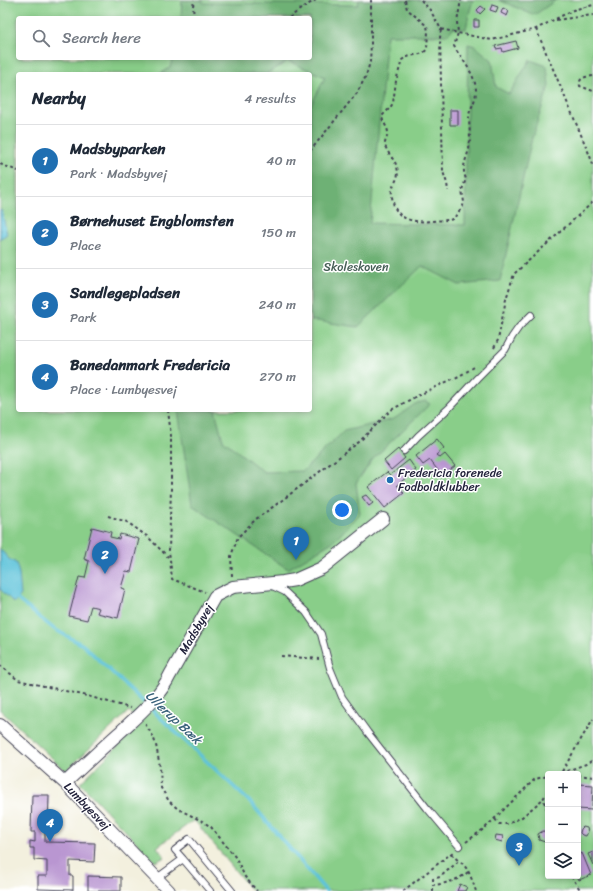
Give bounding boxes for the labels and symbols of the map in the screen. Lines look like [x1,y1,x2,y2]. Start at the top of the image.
park label: Skoleskoven [323,256,389,278]
place label: Fredericia forenede Fodboldklubber [398,462,502,498]
marker: Fredericia forenede Fodboldklubber [385,475,395,485]
your location [332,500,352,520]
pin: 1 [283,527,309,560]
pin: 2 [92,541,118,574]
street label: Madsbyvej [173,599,220,659]
water label: Ullerup Bæk [140,685,209,751]
street label: Lumbyesvej [58,777,116,836]
pin: 4 [37,809,63,842]
pin: 3 [506,833,532,866]

